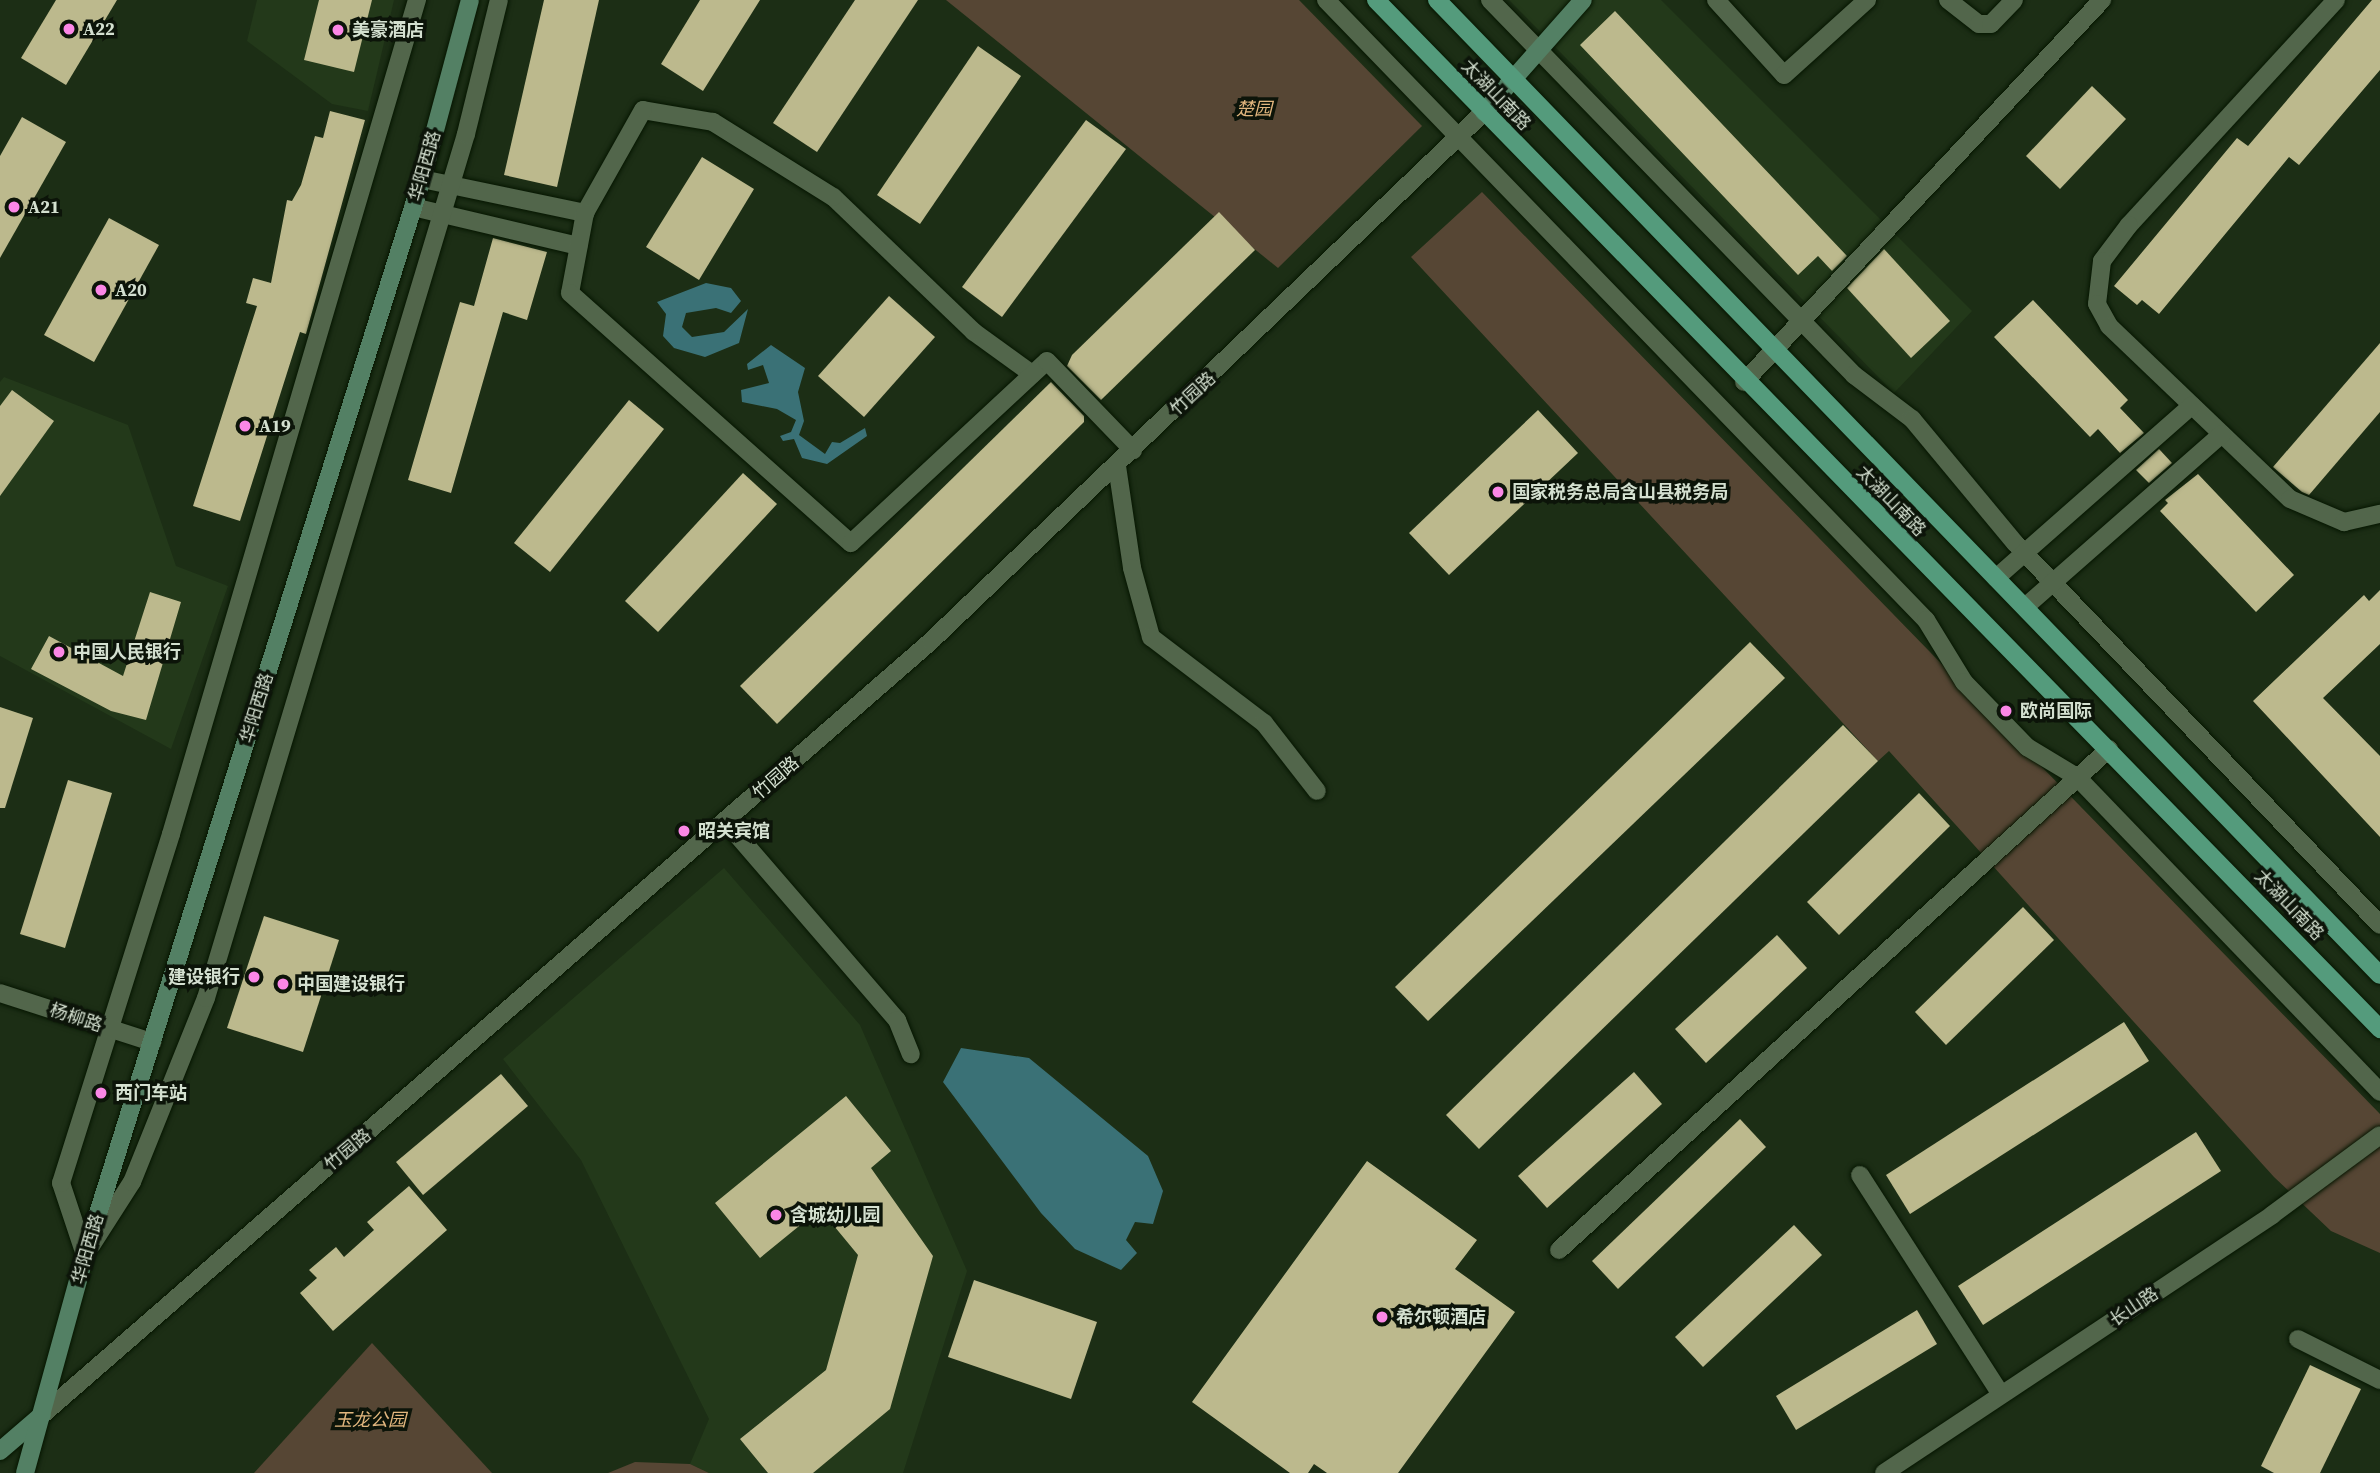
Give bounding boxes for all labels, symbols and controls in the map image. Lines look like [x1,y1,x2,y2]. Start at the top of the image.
place label: A22 [83,18,115,40]
place label: 美豪酒店 [352,19,424,41]
marker: A22 [61,21,77,37]
marker: 美豪酒店 [330,22,346,38]
street label: 太湖山南路 [1457,55,1535,135]
park label: 楚园 [1236,98,1272,120]
street label: 华阳西路 [405,128,445,204]
place label: A21 [28,196,60,218]
marker: A21 [6,199,22,215]
place label: A20 [115,279,147,301]
marker: A20 [93,282,109,298]
street label: 竹园路 [1166,368,1220,420]
place label: A19 [259,415,291,437]
marker: A19 [237,418,253,434]
street label: 太湖山南路 [1852,461,1930,541]
place label: 国家税务总局含山县税务局 [1512,481,1728,503]
marker: 国家税务总局含山县税务局 [1490,484,1506,500]
place label: 中国人民银行 [73,641,181,663]
marker: 中国人民银行 [51,644,67,660]
street label: 华阳西路 [236,670,278,746]
place label: 欧尚国际 [2020,700,2092,722]
marker: 欧尚国际 [1998,703,2014,719]
street label: 竹园路 [749,752,803,804]
place label: 昭关宾馆 [698,820,770,842]
marker: 昭关宾馆 [676,823,692,839]
street label: 太湖山南路 [2250,865,2328,945]
place label: 建设银行 [168,966,240,988]
marker: 建设银行 [246,969,262,985]
place label: 中国建设银行 [297,973,405,995]
marker: 中国建设银行 [275,976,291,992]
street label: 杨柳路 [47,999,105,1037]
place label: 西门车站 [115,1082,187,1104]
marker: 西门车站 [93,1085,109,1101]
street label: 竹园路 [320,1124,376,1176]
place label: 含城幼儿园 [790,1204,880,1226]
marker: 含城幼儿园 [768,1207,784,1223]
street label: 华阳西路 [68,1211,108,1287]
street label: 长山路 [2106,1283,2162,1331]
place label: 希尔顿酒店 [1396,1306,1486,1328]
marker: 希尔顿酒店 [1374,1309,1390,1325]
park label: 玉龙公园 [334,1409,406,1431]

